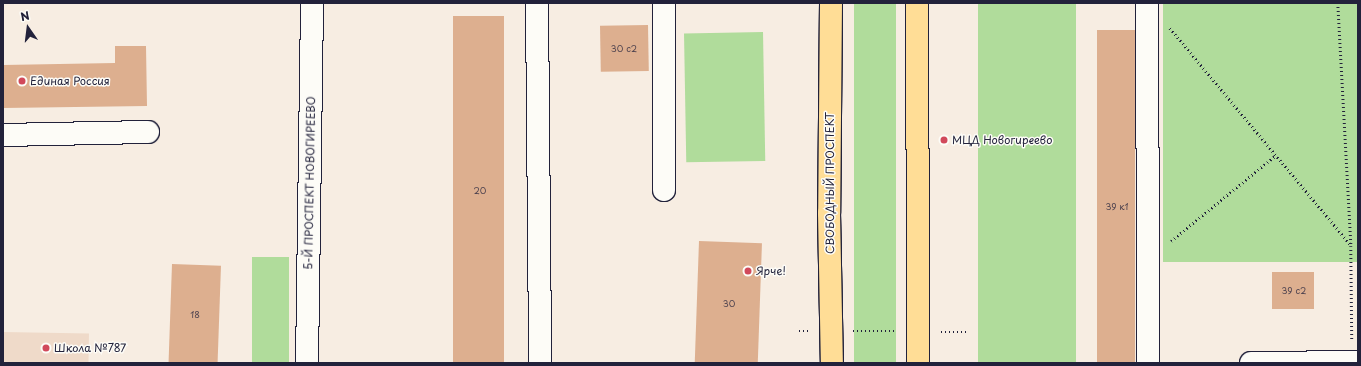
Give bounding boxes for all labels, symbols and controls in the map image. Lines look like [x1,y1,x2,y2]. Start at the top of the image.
text: N [19,7,31,25]
north arrow [8,8,48,48]
house number: 30 с2 [611,43,637,53]
place label: Единая Россия [30,74,110,88]
marker: Единая Россия [17,76,27,86]
street label: 5-Й ПРОСПЕКТ НОВОГИРЕЕВО [302,96,318,270]
street label: СВОБОДНЫЙ ПРОСПЕКТ [823,112,837,254]
place label: МЦД Новогиреево [952,133,1052,147]
marker: МЦД Новогиреево [939,135,949,145]
house number: 20 [474,185,486,195]
house number: 39 к1 [1105,201,1129,211]
place label: Ярче! [756,264,786,278]
marker: Ярче! [743,266,753,276]
house number: 39 с2 [1282,285,1306,295]
house number: 30 [723,298,735,308]
house number: 18 [190,309,200,319]
place label: Школа №787 [54,341,127,355]
marker: Школа №787 [41,343,51,353]

